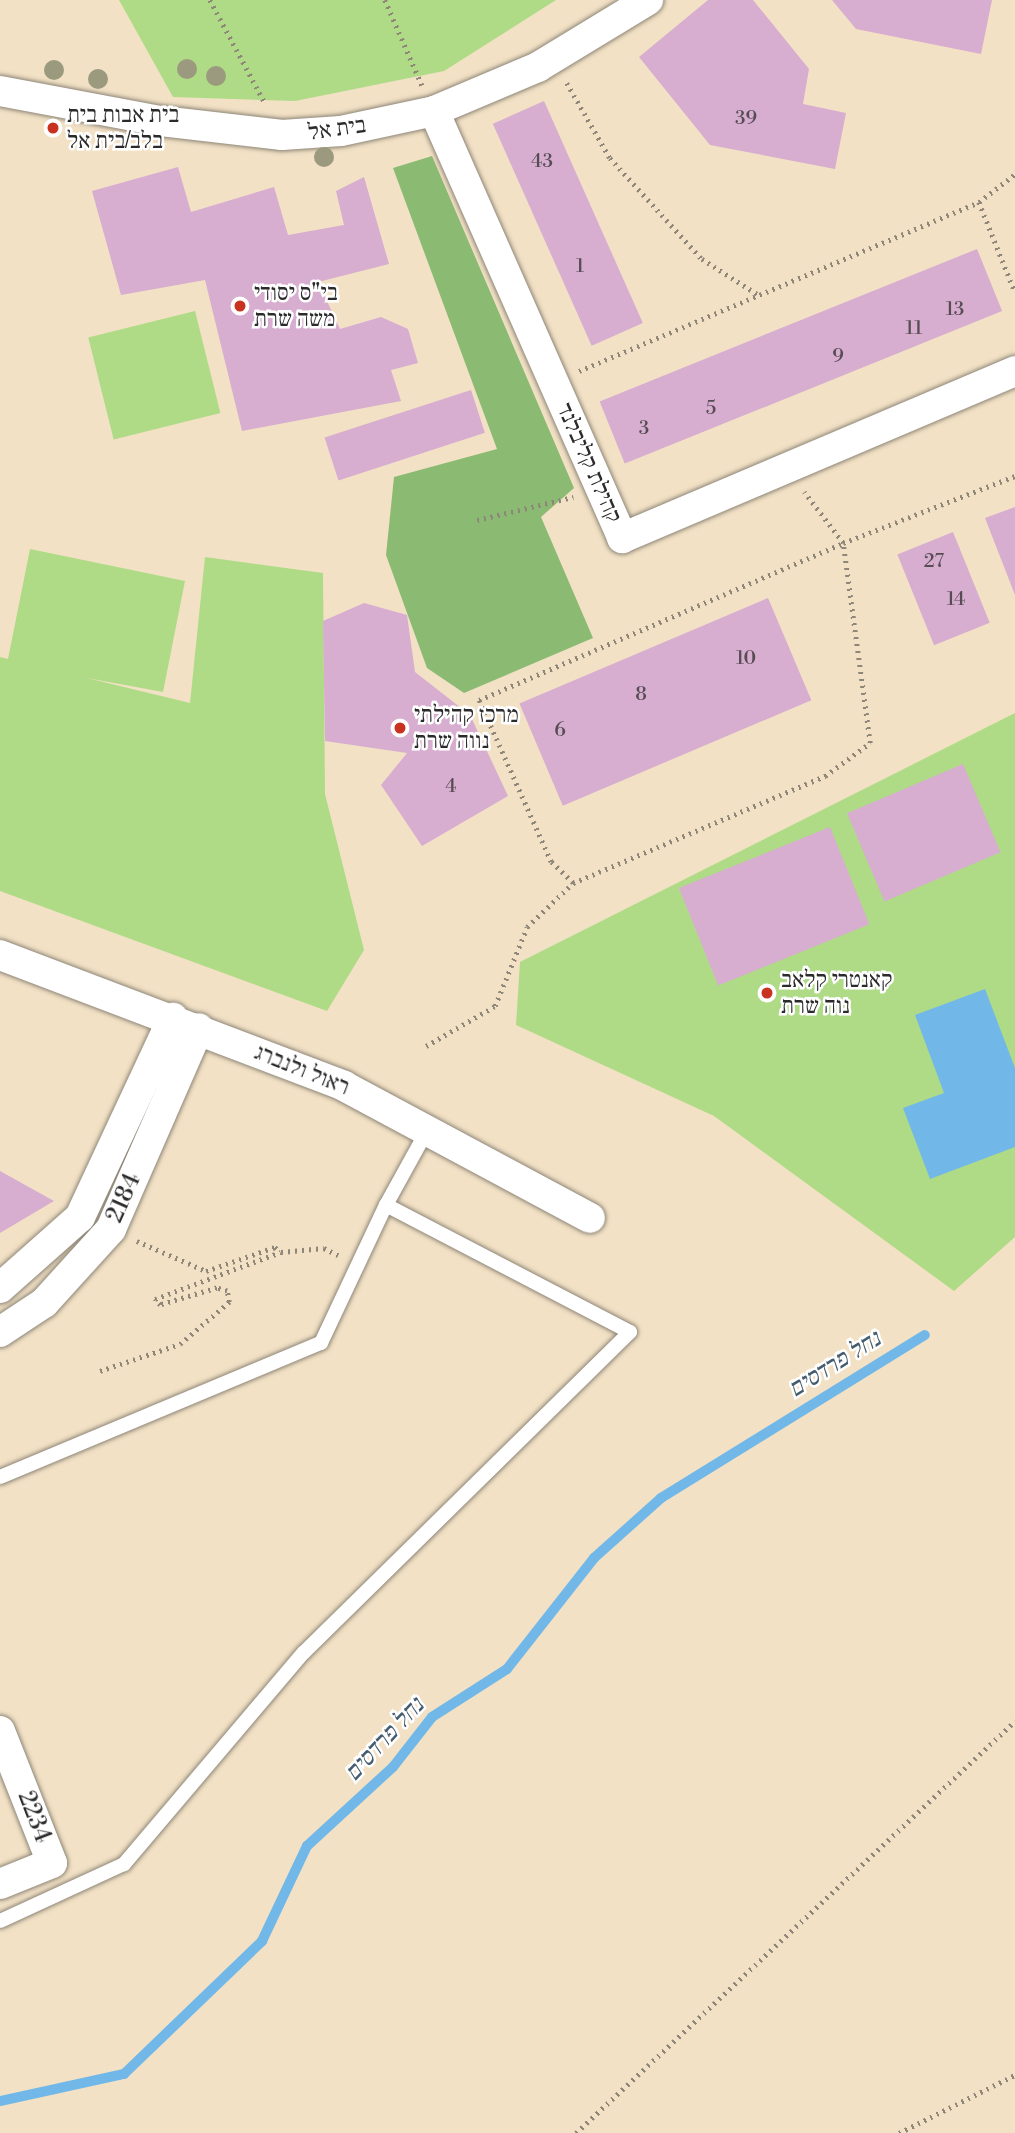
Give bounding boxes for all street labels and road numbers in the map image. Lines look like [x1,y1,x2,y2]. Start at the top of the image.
street label: בית אל [306,111,368,147]
street label: קהילת קליבלנד [550,399,628,527]
street label: ראול ולנברג [250,1038,354,1102]
street label: 2184 [101,1169,147,1227]
street label: 2234 [12,1787,56,1847]

